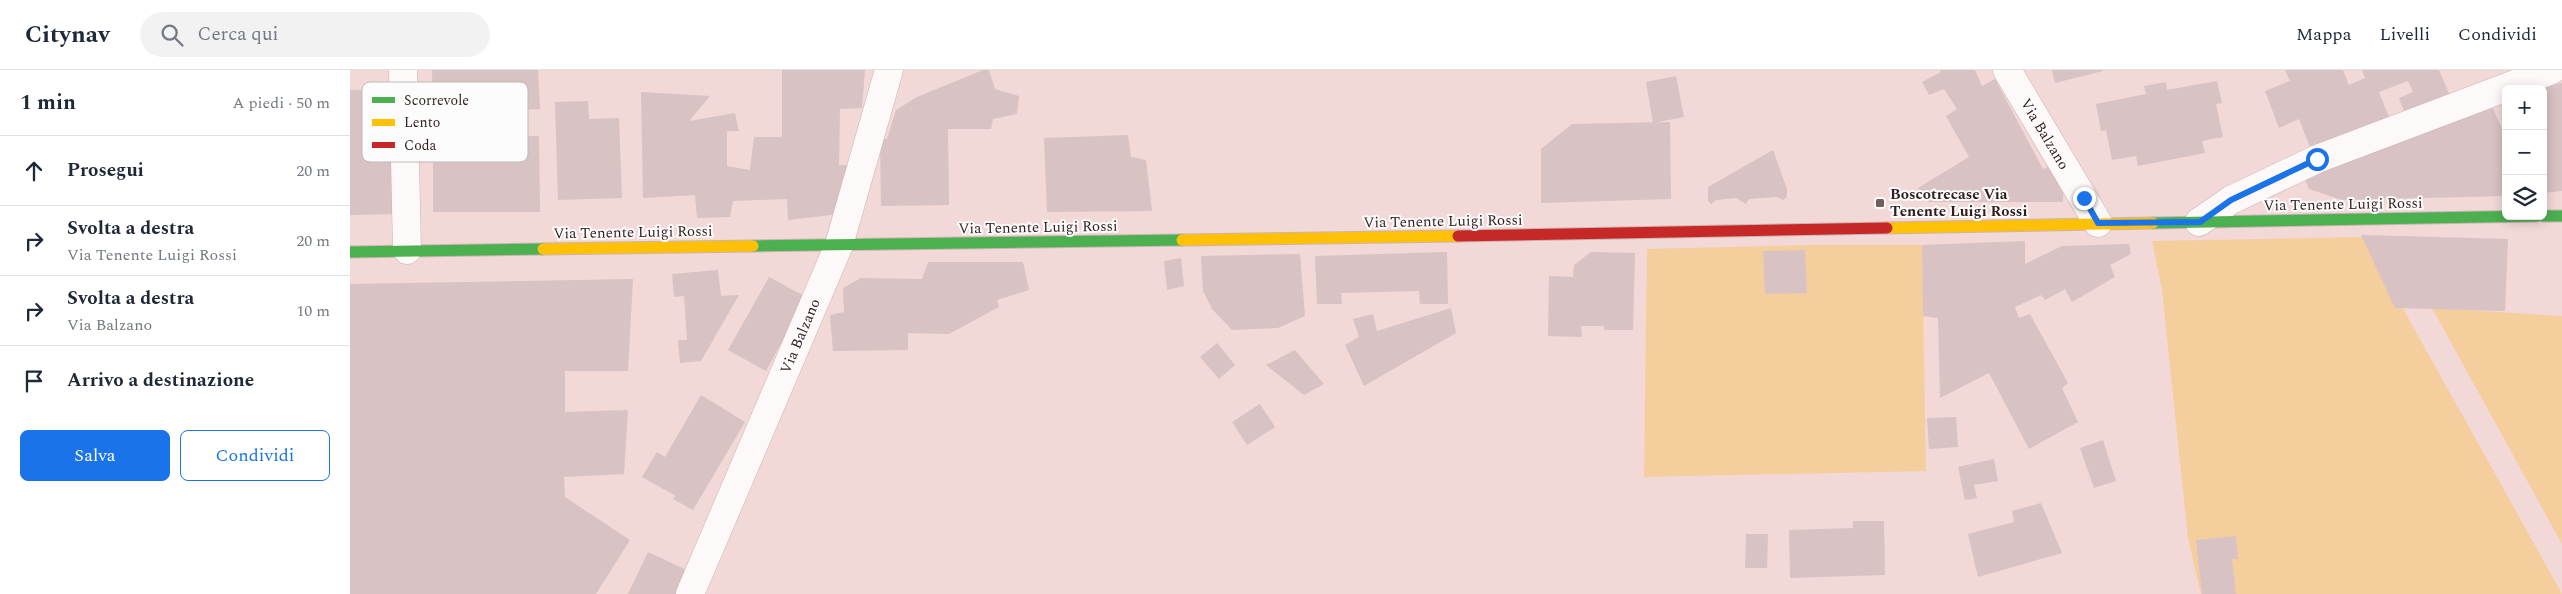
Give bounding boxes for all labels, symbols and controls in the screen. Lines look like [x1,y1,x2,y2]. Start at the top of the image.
search box [140,12,490,57]
text: Citynav [25,17,110,53]
text: Cerca qui [198,20,279,49]
icon: search [158,21,186,49]
text: Mappa [2296,21,2351,48]
text: Livelli [2379,21,2430,48]
text: Condividi [2458,21,2537,48]
legend [362,82,528,162]
map controls [2502,85,2547,220]
button: + [2502,85,2547,130]
text: 1 min [20,87,76,119]
text: Scorrevole [404,90,469,111]
text: A piedi · 50 m [232,91,330,115]
street label: Via Balzano [2014,94,2075,174]
text: Lento [404,112,440,133]
button: − [2502,130,2547,175]
text: Coda [404,135,437,156]
route start [2306,148,2329,171]
text: Prosegui [67,156,144,185]
icon: ahead [20,157,48,185]
text: 20 m [296,159,330,183]
button: layers [2502,175,2547,220]
place label: Boscotrecase Via Tenente Luigi Rossi [1890,183,2027,223]
route end [2073,187,2096,210]
street label: Via Tenente Luigi Rossi [2263,192,2423,217]
marker: Boscotrecase Via Tenente Luigi Rossi [1874,197,1886,209]
street label: Via Tenente Luigi Rossi [1363,209,1523,234]
text: Svolta a destra [67,214,194,243]
street label: Via Tenente Luigi Rossi [958,215,1118,240]
street label: Via Tenente Luigi Rossi [553,220,713,245]
icon: right [20,227,48,255]
text: 20 m [296,229,330,253]
text: Via Tenente Luigi Rossi [67,243,237,267]
text: Svolta a destra [67,284,194,313]
street label: Via Balzano [774,295,827,377]
icon: right [20,297,48,325]
text: 10 m [296,299,330,323]
text: Via Balzano [67,313,152,337]
text: Arrivo a destinazione [67,366,254,395]
icon: arrive [20,367,48,395]
button: Salva [20,430,170,481]
button: Condividi [180,430,330,481]

